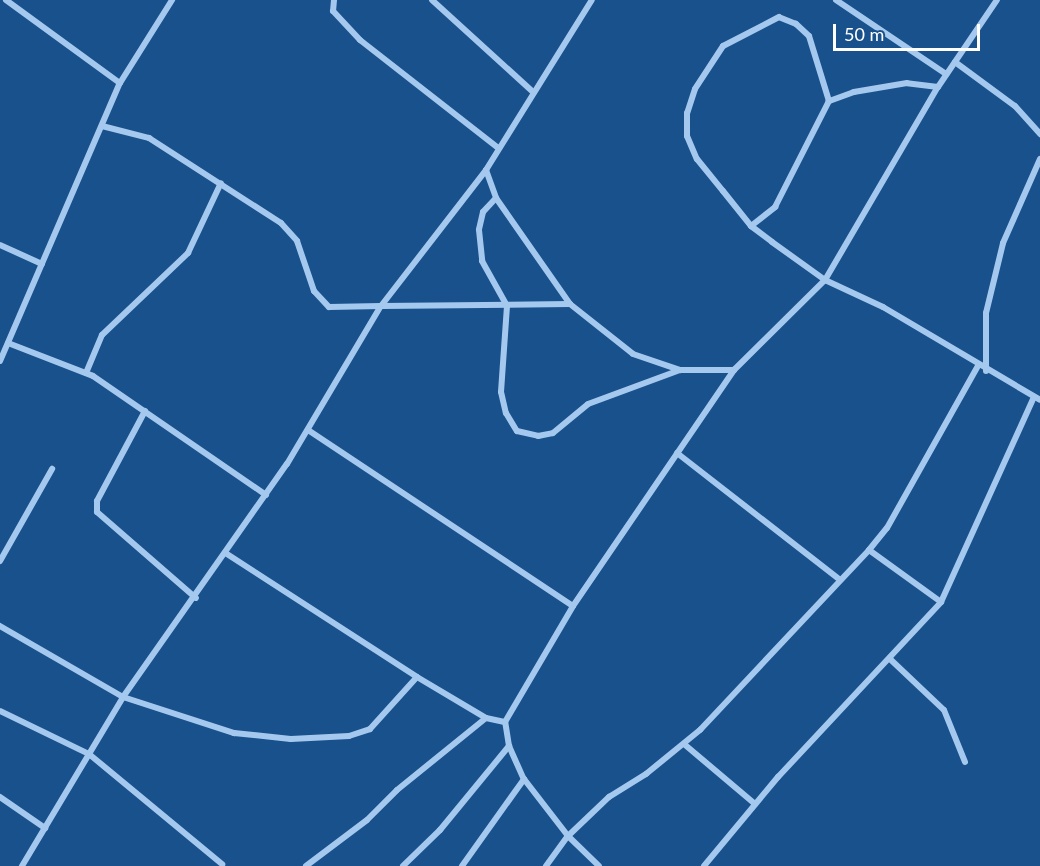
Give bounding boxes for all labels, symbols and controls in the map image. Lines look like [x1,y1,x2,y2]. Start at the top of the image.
scale bar [836,12,983,50]
text: 50 m [844,23,884,45]

